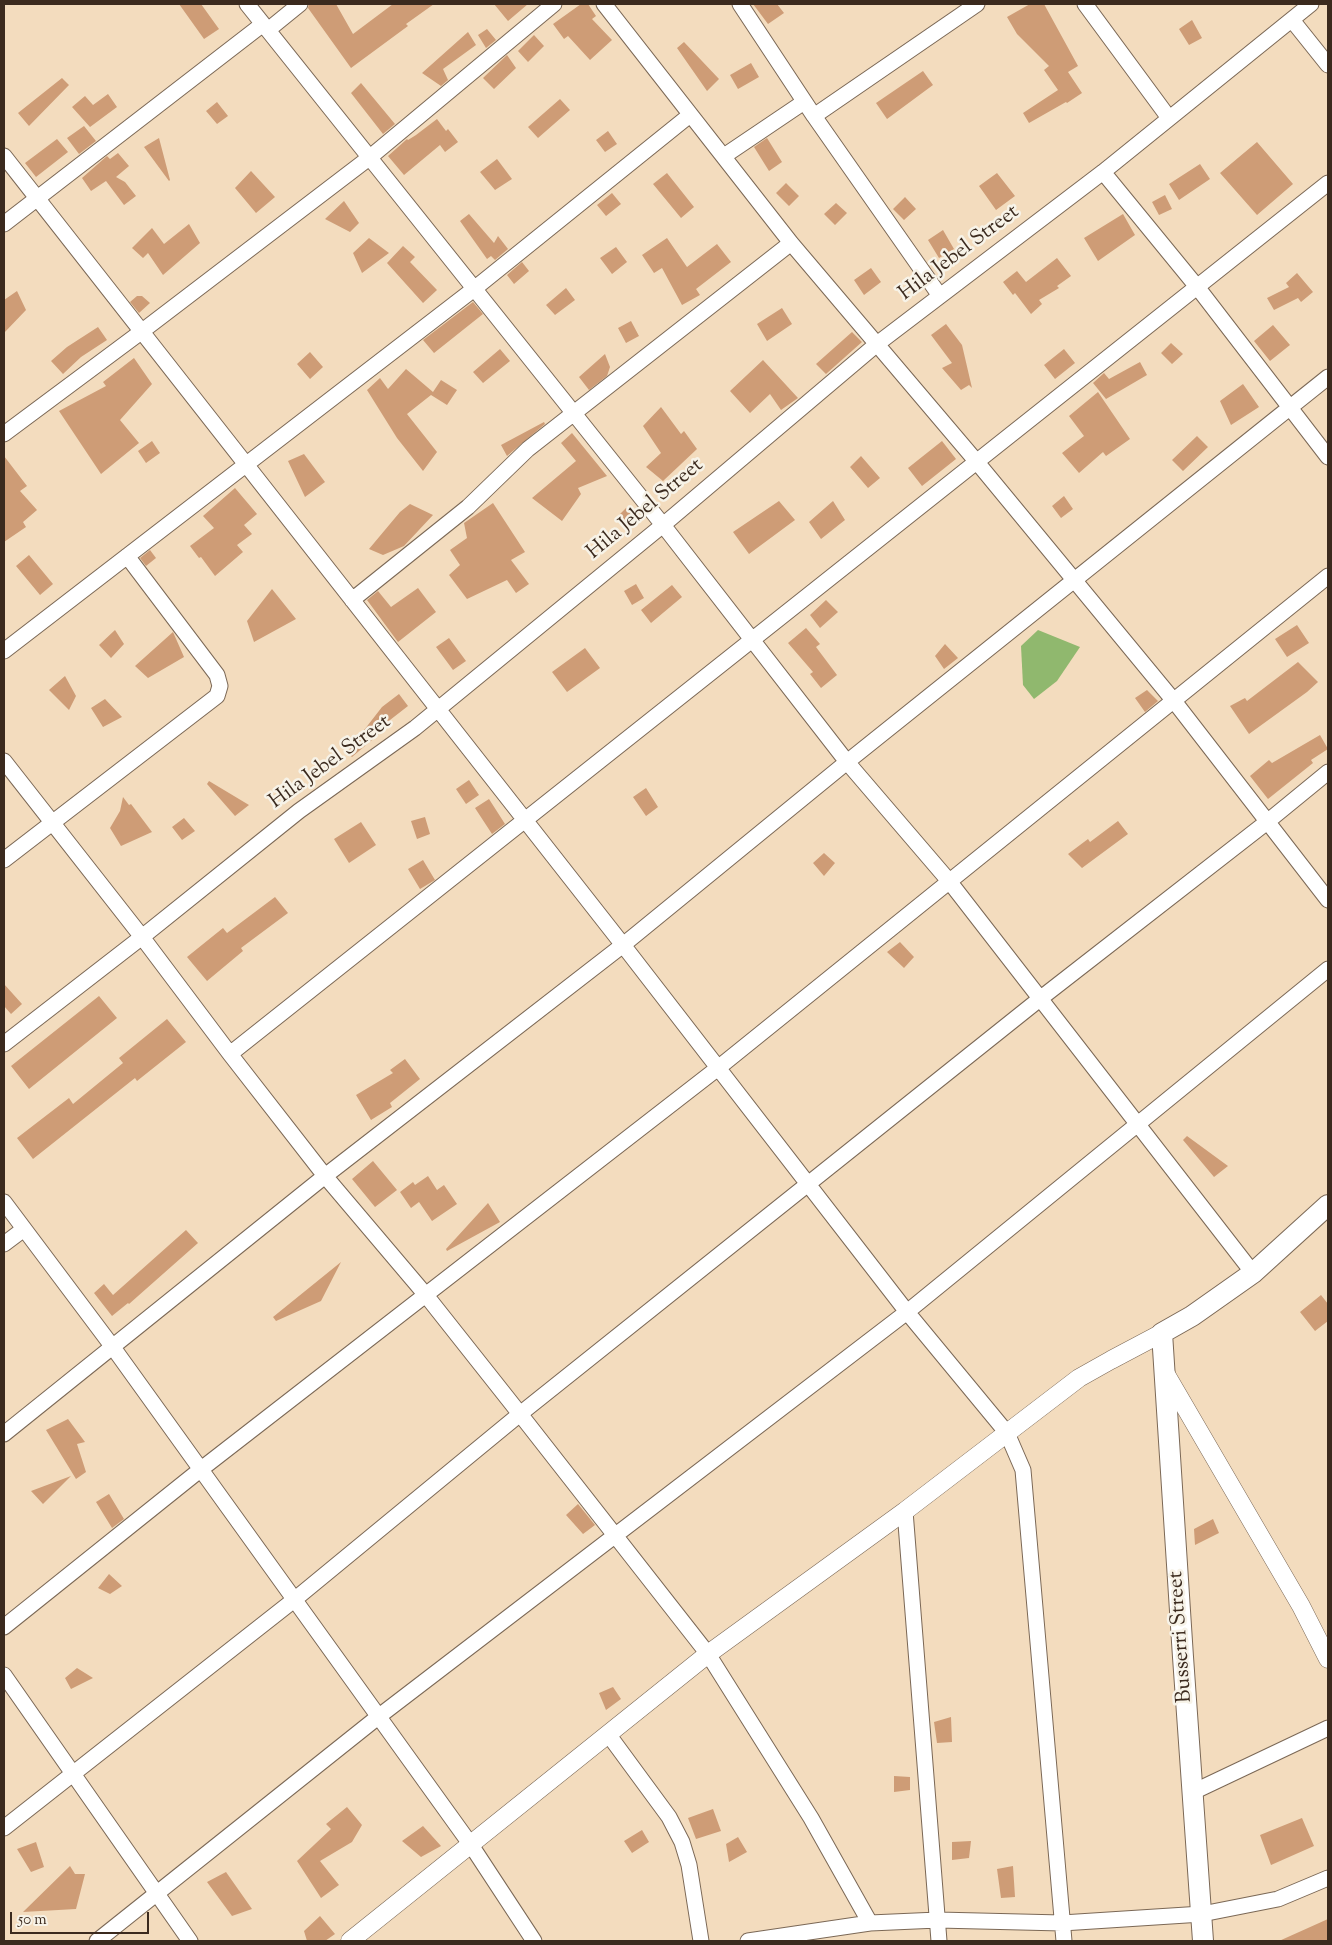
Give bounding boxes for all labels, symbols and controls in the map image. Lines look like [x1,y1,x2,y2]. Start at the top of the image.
street label: Hila Jebel Street [895,201,1025,307]
street label: Hila Jebel Street [583,454,709,566]
street label: Hila Jebel Street [265,710,397,816]
street label: Busserri Street [1165,1570,1199,1704]
scale bar [12,1902,151,1934]
text: 50 m [18,1910,47,1931]

